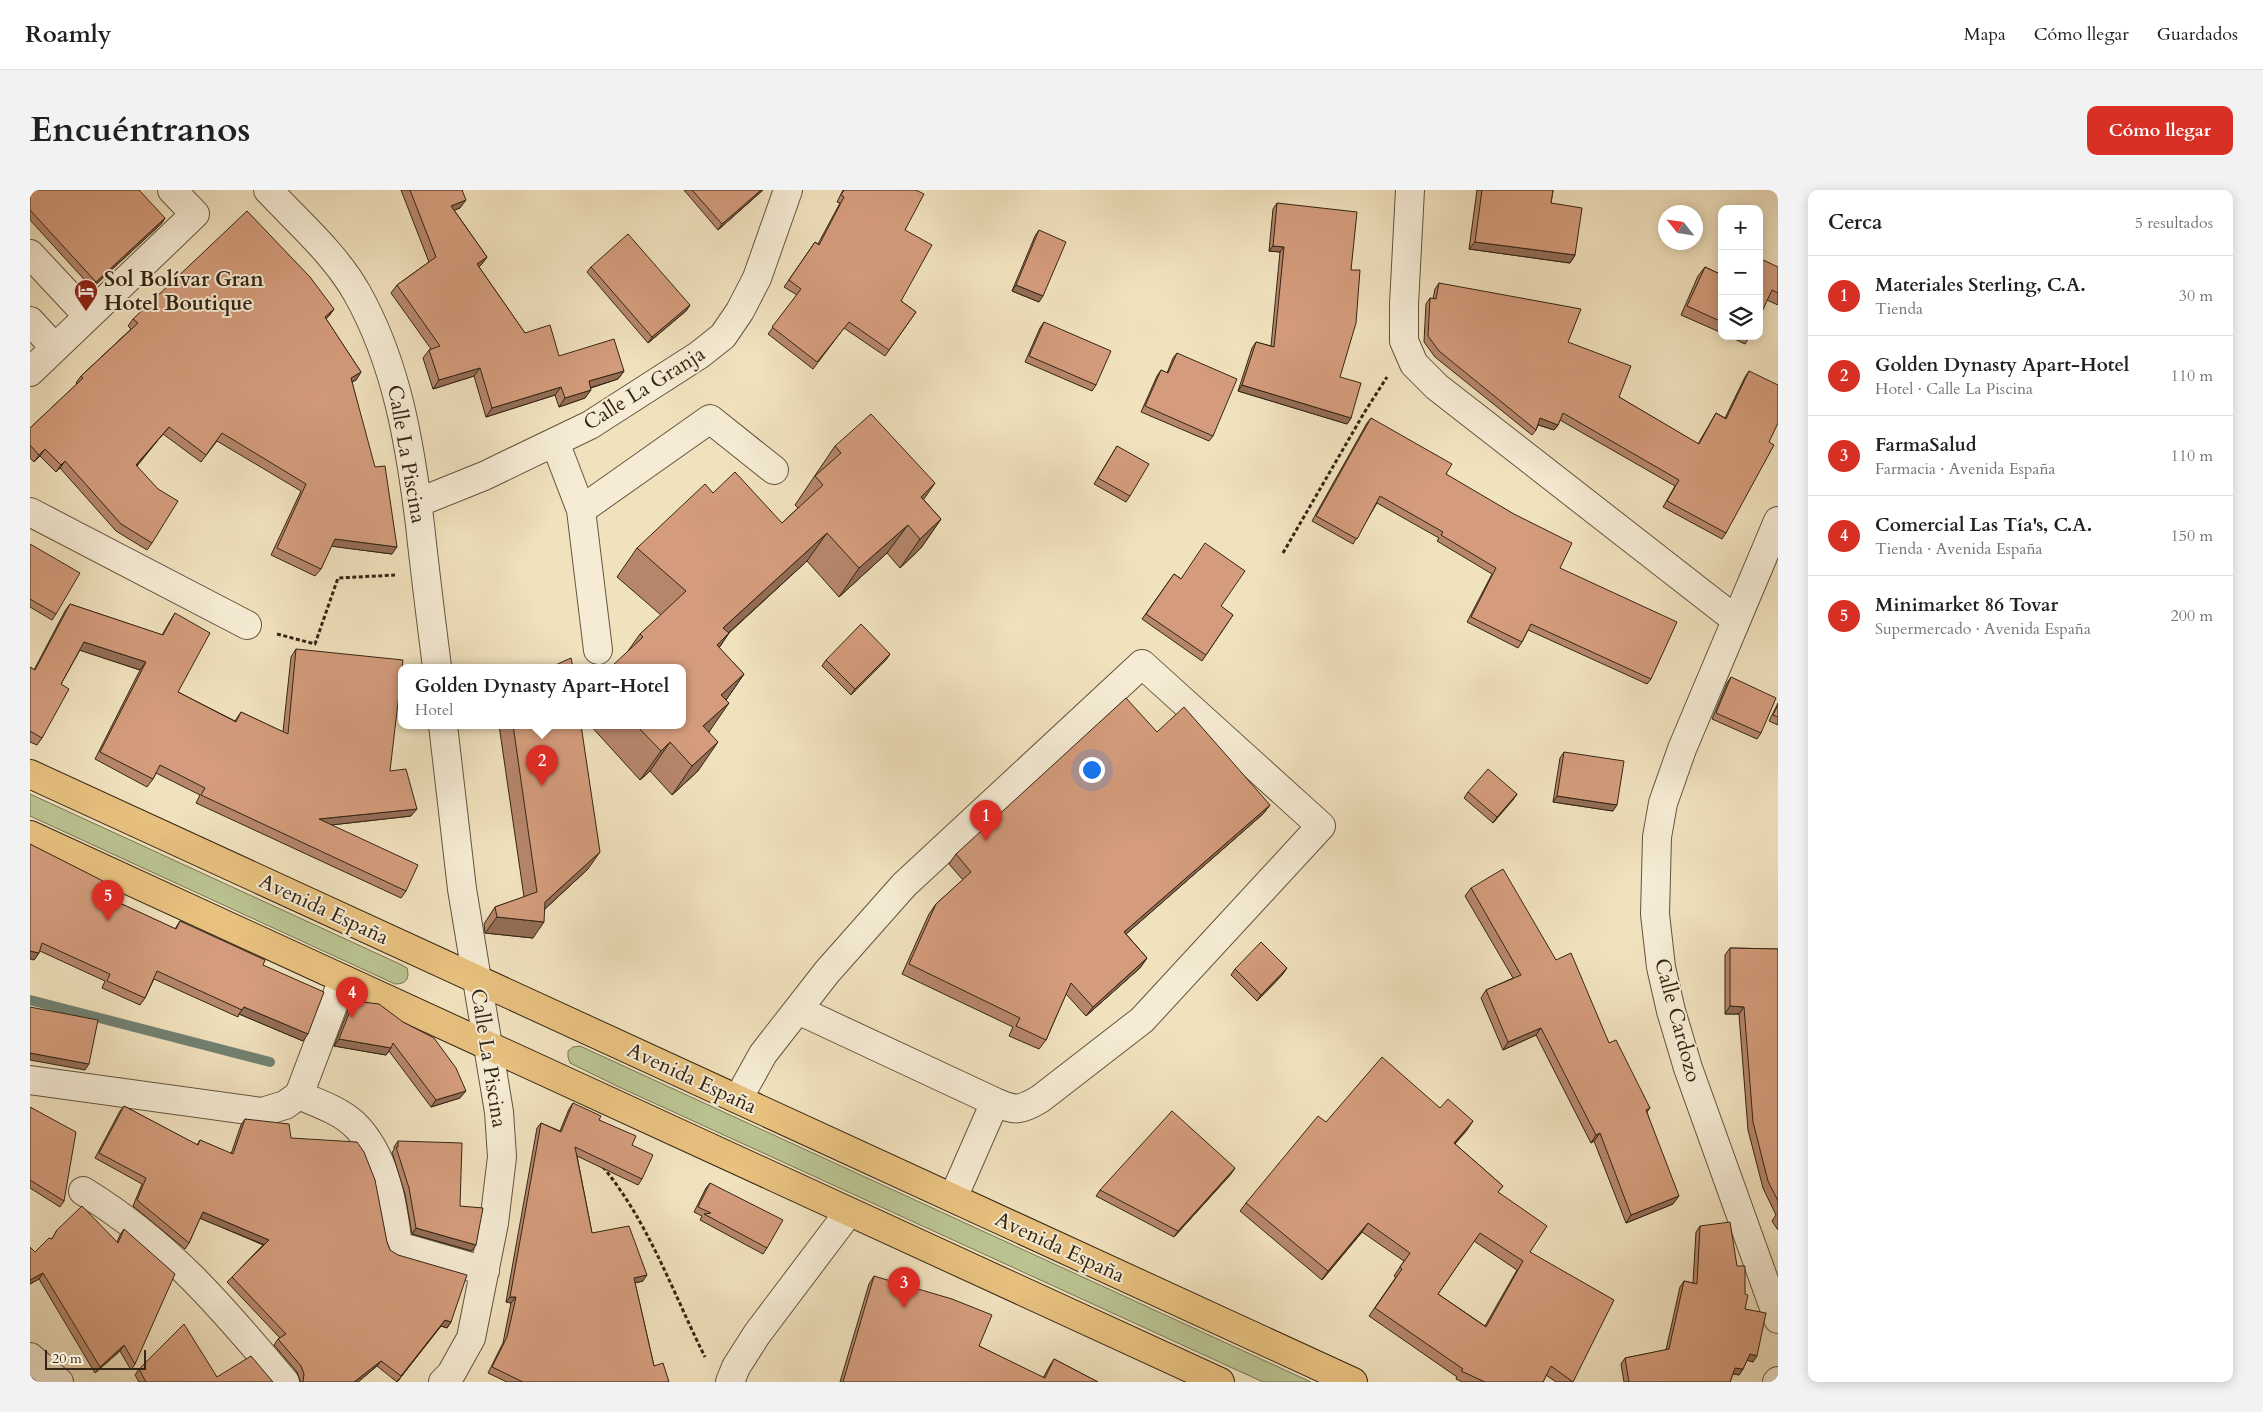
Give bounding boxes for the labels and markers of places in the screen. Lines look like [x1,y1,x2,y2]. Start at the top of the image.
place label: Sol Bolívar Gran Hotel Boutique [104,265,264,318]
hotel icon: Sol Bolívar Gran Hotel Boutique [73,278,99,312]
pin: 2 [526,745,558,786]
pin: 1 [970,800,1002,841]
pin: 5 [92,880,124,921]
pin: 4 [336,977,368,1018]
pin: 3 [888,1267,920,1308]

